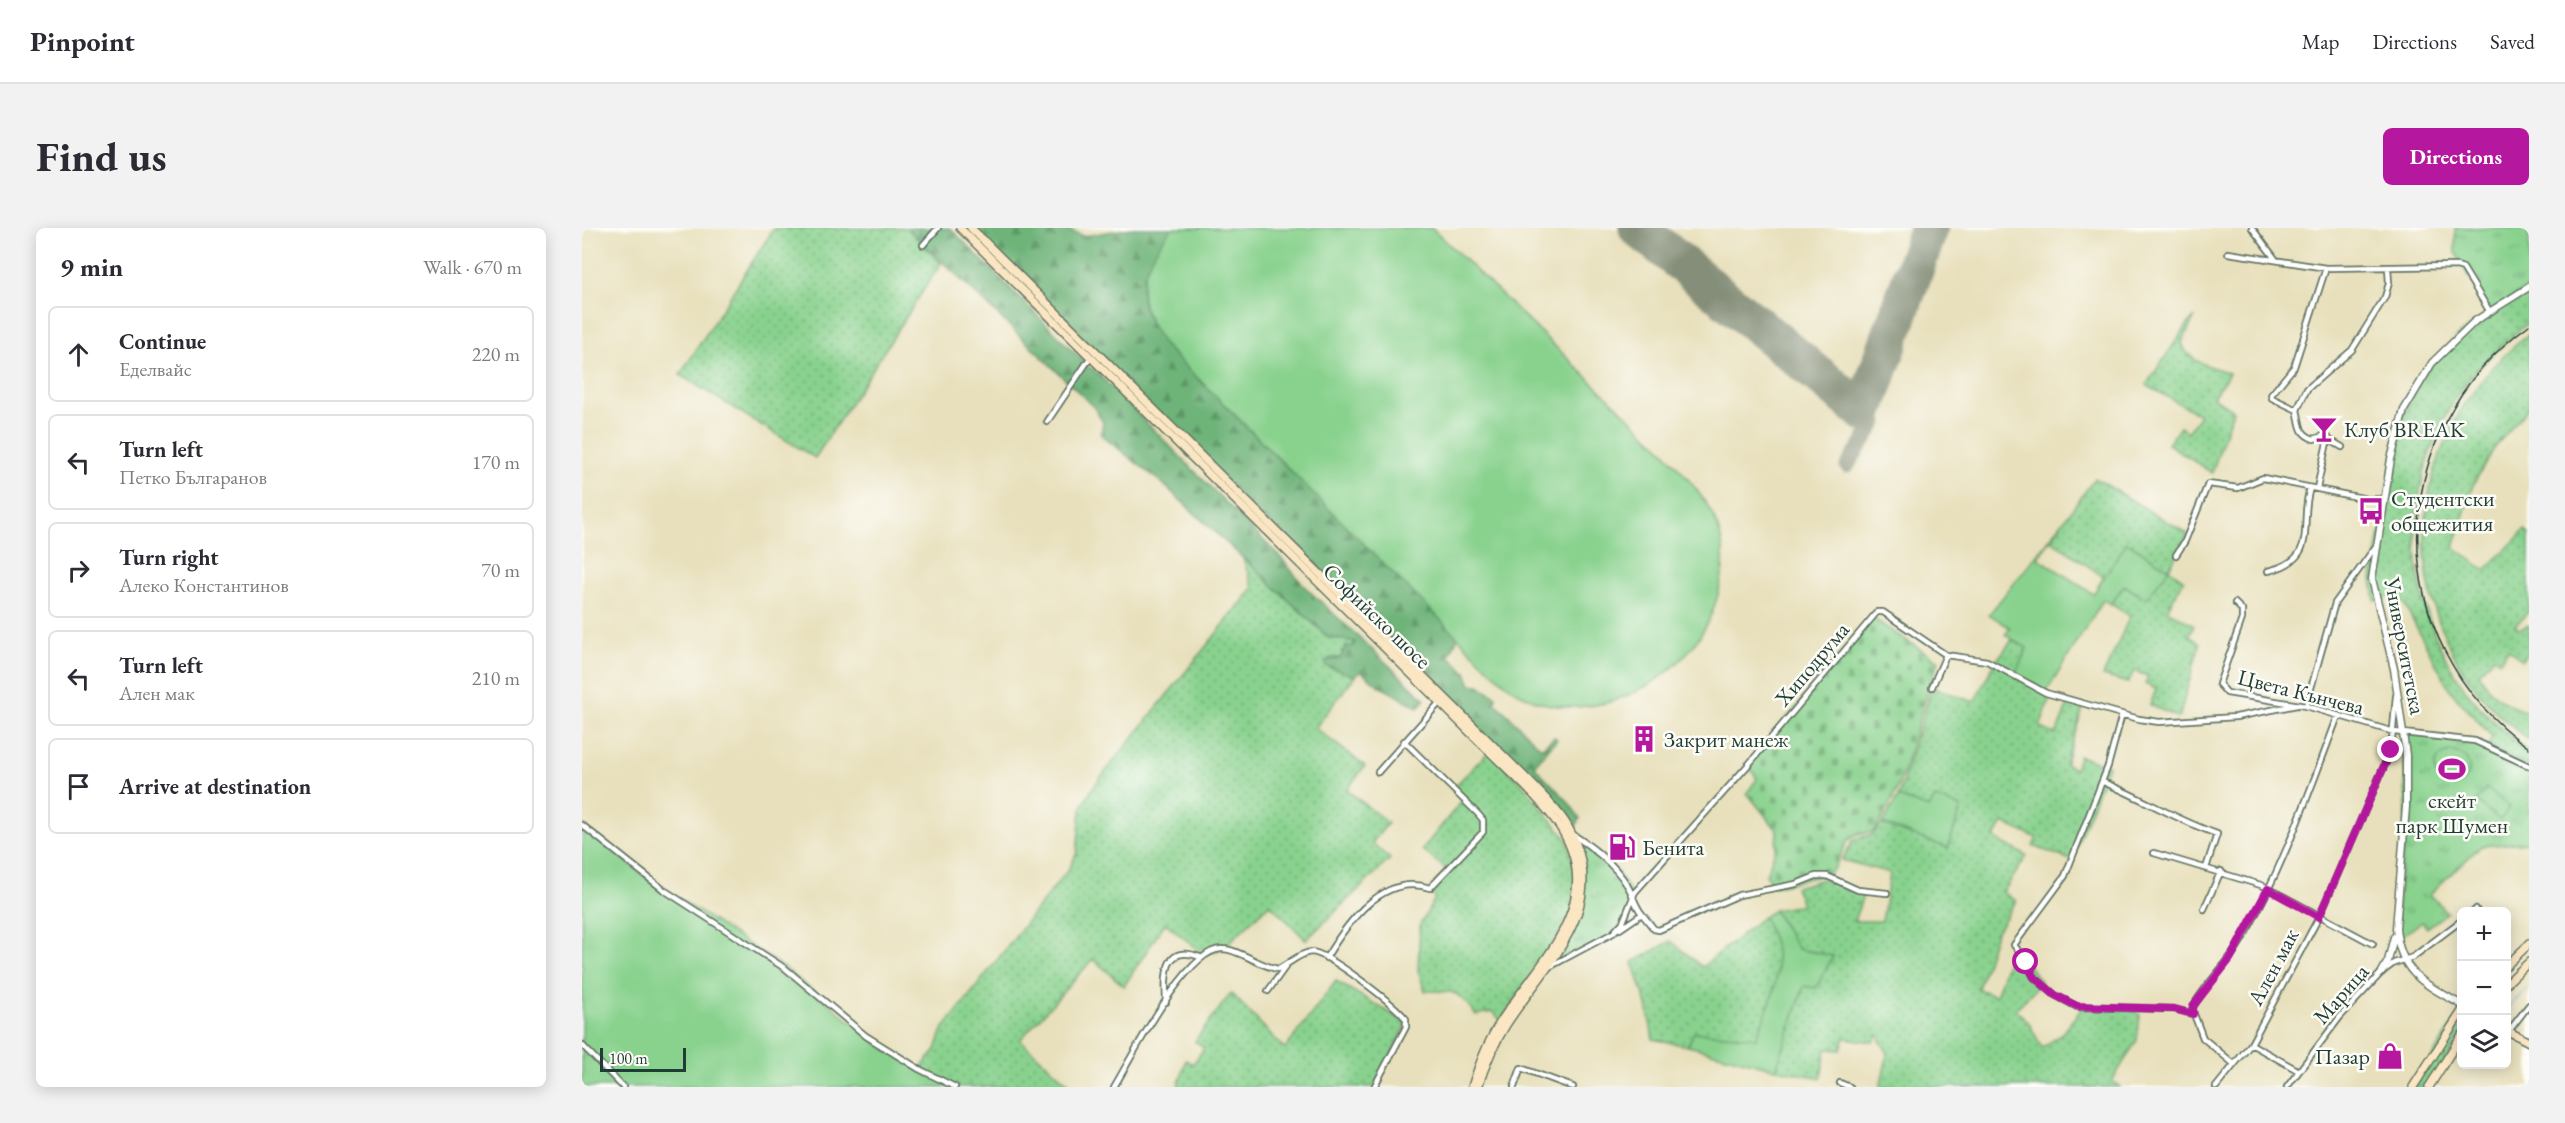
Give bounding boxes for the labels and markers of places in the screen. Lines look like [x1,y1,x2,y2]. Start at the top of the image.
bar icon: Клуб BREAK [2309,414,2339,444]
place label: Клуб BREAK [2344,415,2466,444]
place label: Студентски общежития [2391,484,2495,538]
bus stop icon: Студентски общежития [2356,496,2386,526]
building icon: Закрит манеж [1629,724,1659,754]
place label: Закрит манеж [1664,725,1789,754]
sports icon: скейт парк Шумен [2437,754,2467,784]
place label: скейт парк Шумен [2396,786,2508,840]
fuel station icon: Бенита [1607,832,1637,862]
place label: Бенита [1642,833,1705,862]
shop icon: Пазар [2375,1041,2405,1071]
place label: Пазар [2315,1042,2370,1071]

